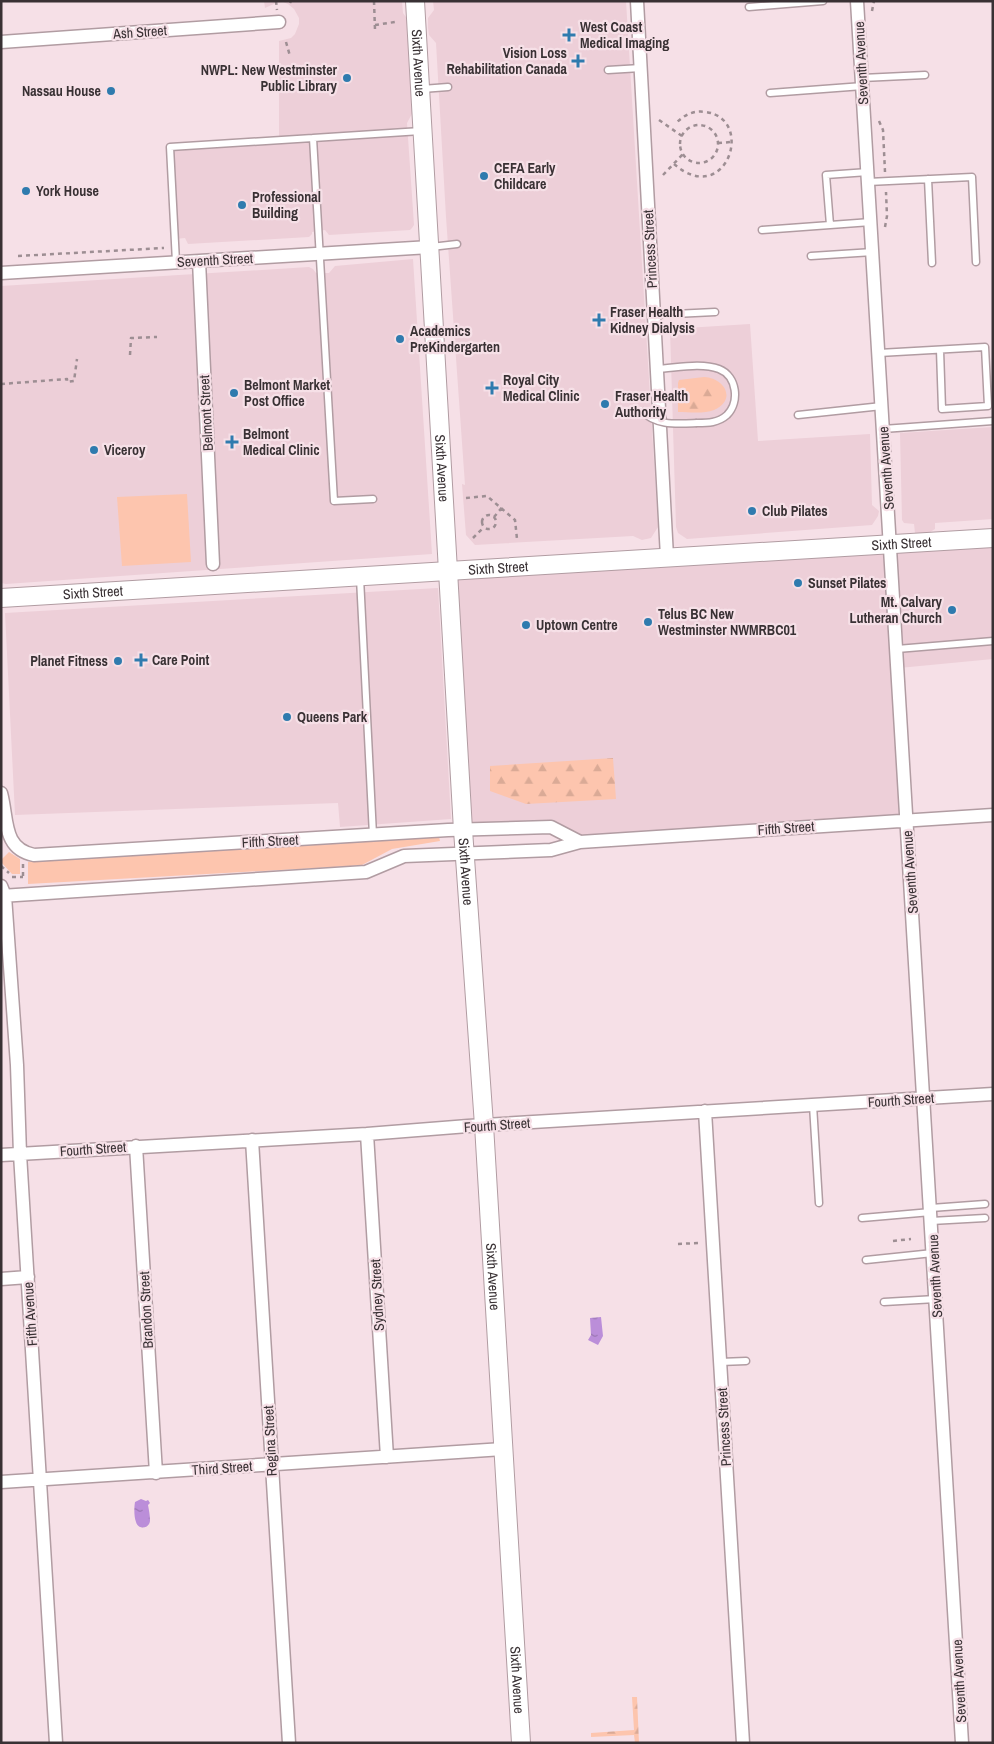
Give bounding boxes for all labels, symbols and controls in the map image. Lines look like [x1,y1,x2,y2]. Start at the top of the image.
place label: West Coast Medical Imaging [580,18,669,52]
street label: Ash Street [112,21,167,43]
street label: Seventh Avenue [850,21,872,105]
marker: West Coast Medical Imaging [562,28,576,42]
street label: Sixth Avenue [408,29,430,97]
place label: Vision Loss Rehabilitation Canada [446,44,568,78]
marker: Vision Loss Rehabilitation Canada [571,54,585,68]
place label: NWPL: New Westminster Public Library [201,61,338,95]
marker: NWPL: New Westminster Public Library [341,72,353,84]
place label: Nassau House [22,82,101,100]
marker: Nassau House [105,85,117,97]
place label: CEFA Early Childcare [494,159,556,193]
marker: CEFA Early Childcare [478,170,490,182]
place label: York House [36,182,99,200]
marker: York House [20,185,32,197]
place label: Professional Building [252,188,321,222]
marker: Professional Building [236,199,248,211]
street label: Princess Street [639,209,661,289]
street label: Seventh Street [177,249,253,271]
place label: Fraser Health Kidney Dialysis [610,303,695,337]
marker: Fraser Health Kidney Dialysis [592,313,606,327]
place label: Academics PreKindergarten [410,322,500,356]
marker: Academics PreKindergarten [394,333,406,345]
place label: Royal City Medical Clinic [503,371,580,405]
street label: Belmont Street [195,375,217,451]
place label: Belmont Market Post Office [244,376,330,410]
marker: Royal City Medical Clinic [485,381,499,395]
marker: Belmont Market Post Office [228,387,240,399]
place label: Fraser Health Authority [615,387,688,421]
marker: Fraser Health Authority [599,398,611,410]
place label: Belmont Medical Clinic [243,425,320,459]
street label: Seventh Avenue [874,426,898,510]
street label: Sixth Avenue [431,434,453,502]
marker: Belmont Medical Clinic [225,435,239,449]
place label: Viceroy [104,441,146,459]
marker: Viceroy [88,444,100,456]
place label: Club Pilates [762,502,828,520]
marker: Club Pilates [746,505,758,517]
street label: Sixth Street [871,533,932,554]
street label: Sixth Street [468,557,529,579]
place label: Sunset Pilates [808,574,886,592]
marker: Sunset Pilates [792,577,804,589]
street label: Sixth Street [62,582,123,603]
place label: Mt. Calvary Lutheran Church [850,593,943,627]
marker: Mt. Calvary Lutheran Church [946,604,958,616]
place label: Telus BC New Westminster NWMRBC01 [658,605,797,639]
place label: Uptown Centre [536,616,618,634]
marker: Telus BC New Westminster NWMRBC01 [642,616,654,628]
marker: Uptown Centre [520,619,532,631]
place label: Care Point [152,651,210,669]
place label: Planet Fitness [30,652,108,670]
marker: Care Point [134,653,148,667]
marker: Planet Fitness [112,655,124,667]
place label: Queens Park [297,708,368,726]
marker: Queens Park [281,711,293,723]
street label: Fifth Street [757,817,815,839]
street label: Seventh Avenue [898,830,922,914]
street label: Fifth Street [241,831,299,851]
street label: Sixth Avenue [455,837,477,906]
street label: Fourth Street [867,1089,935,1111]
street label: Fourth Street [463,1114,531,1136]
street label: Fourth Street [59,1138,127,1160]
street label: Seventh Avenue [924,1234,946,1318]
street label: Sixth Avenue [482,1242,504,1311]
street label: Sydney Street [366,1259,388,1331]
street label: Brandon Street [135,1271,157,1349]
street label: Fifth Avenue [19,1281,41,1347]
street label: Princess Street [713,1387,735,1467]
street label: Regina Street [259,1405,281,1477]
street label: Third Street [191,1457,253,1479]
street label: Seventh Avenue [948,1639,970,1723]
street label: Sixth Avenue [506,1646,528,1714]

